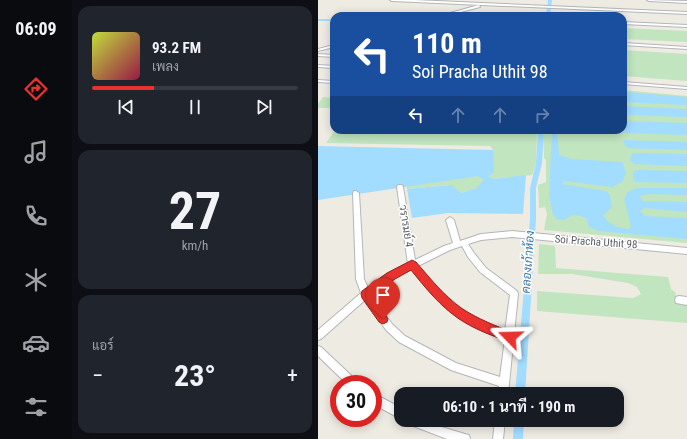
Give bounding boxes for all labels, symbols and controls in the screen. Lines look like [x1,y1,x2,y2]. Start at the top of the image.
text: 06:09 [15,18,57,39]
text: 110 m [412,27,482,60]
icon: left [346,28,398,80]
text: 93.2 FM [152,39,201,57]
text: เพลง [152,59,179,74]
text: Soi Pracha Uthit 98 [412,61,548,82]
icon: directions [22,75,50,103]
icon: previous [115,96,137,118]
icon: pause [184,96,206,118]
icon: next [253,96,275,118]
icon: left [405,104,427,126]
icon: ahead [447,104,469,126]
icon: ahead [489,104,511,126]
icon: right [531,104,553,126]
icon: music [22,138,50,166]
text: 27 [169,181,221,242]
icon: phone [22,202,50,230]
street label: วรารมย์ 4 [396,204,418,249]
water label: คลองเก้าห้อง [519,229,537,294]
street label: Soi Pracha Uthit 98 [554,233,638,251]
text: km/h [182,238,208,253]
icon: climate [22,266,50,294]
pin [366,278,400,319]
icon: arrive [372,284,394,306]
position arrow [489,316,531,358]
icon: car [22,329,50,357]
text: แอร์ [92,338,113,353]
text: 23° [174,358,216,393]
text: − [92,363,103,388]
text: + [287,363,298,388]
speed limit sign: 30 [330,375,382,427]
icon: filters [22,393,50,421]
text: 06:10 · 1 นาที · 190 m [443,398,575,416]

